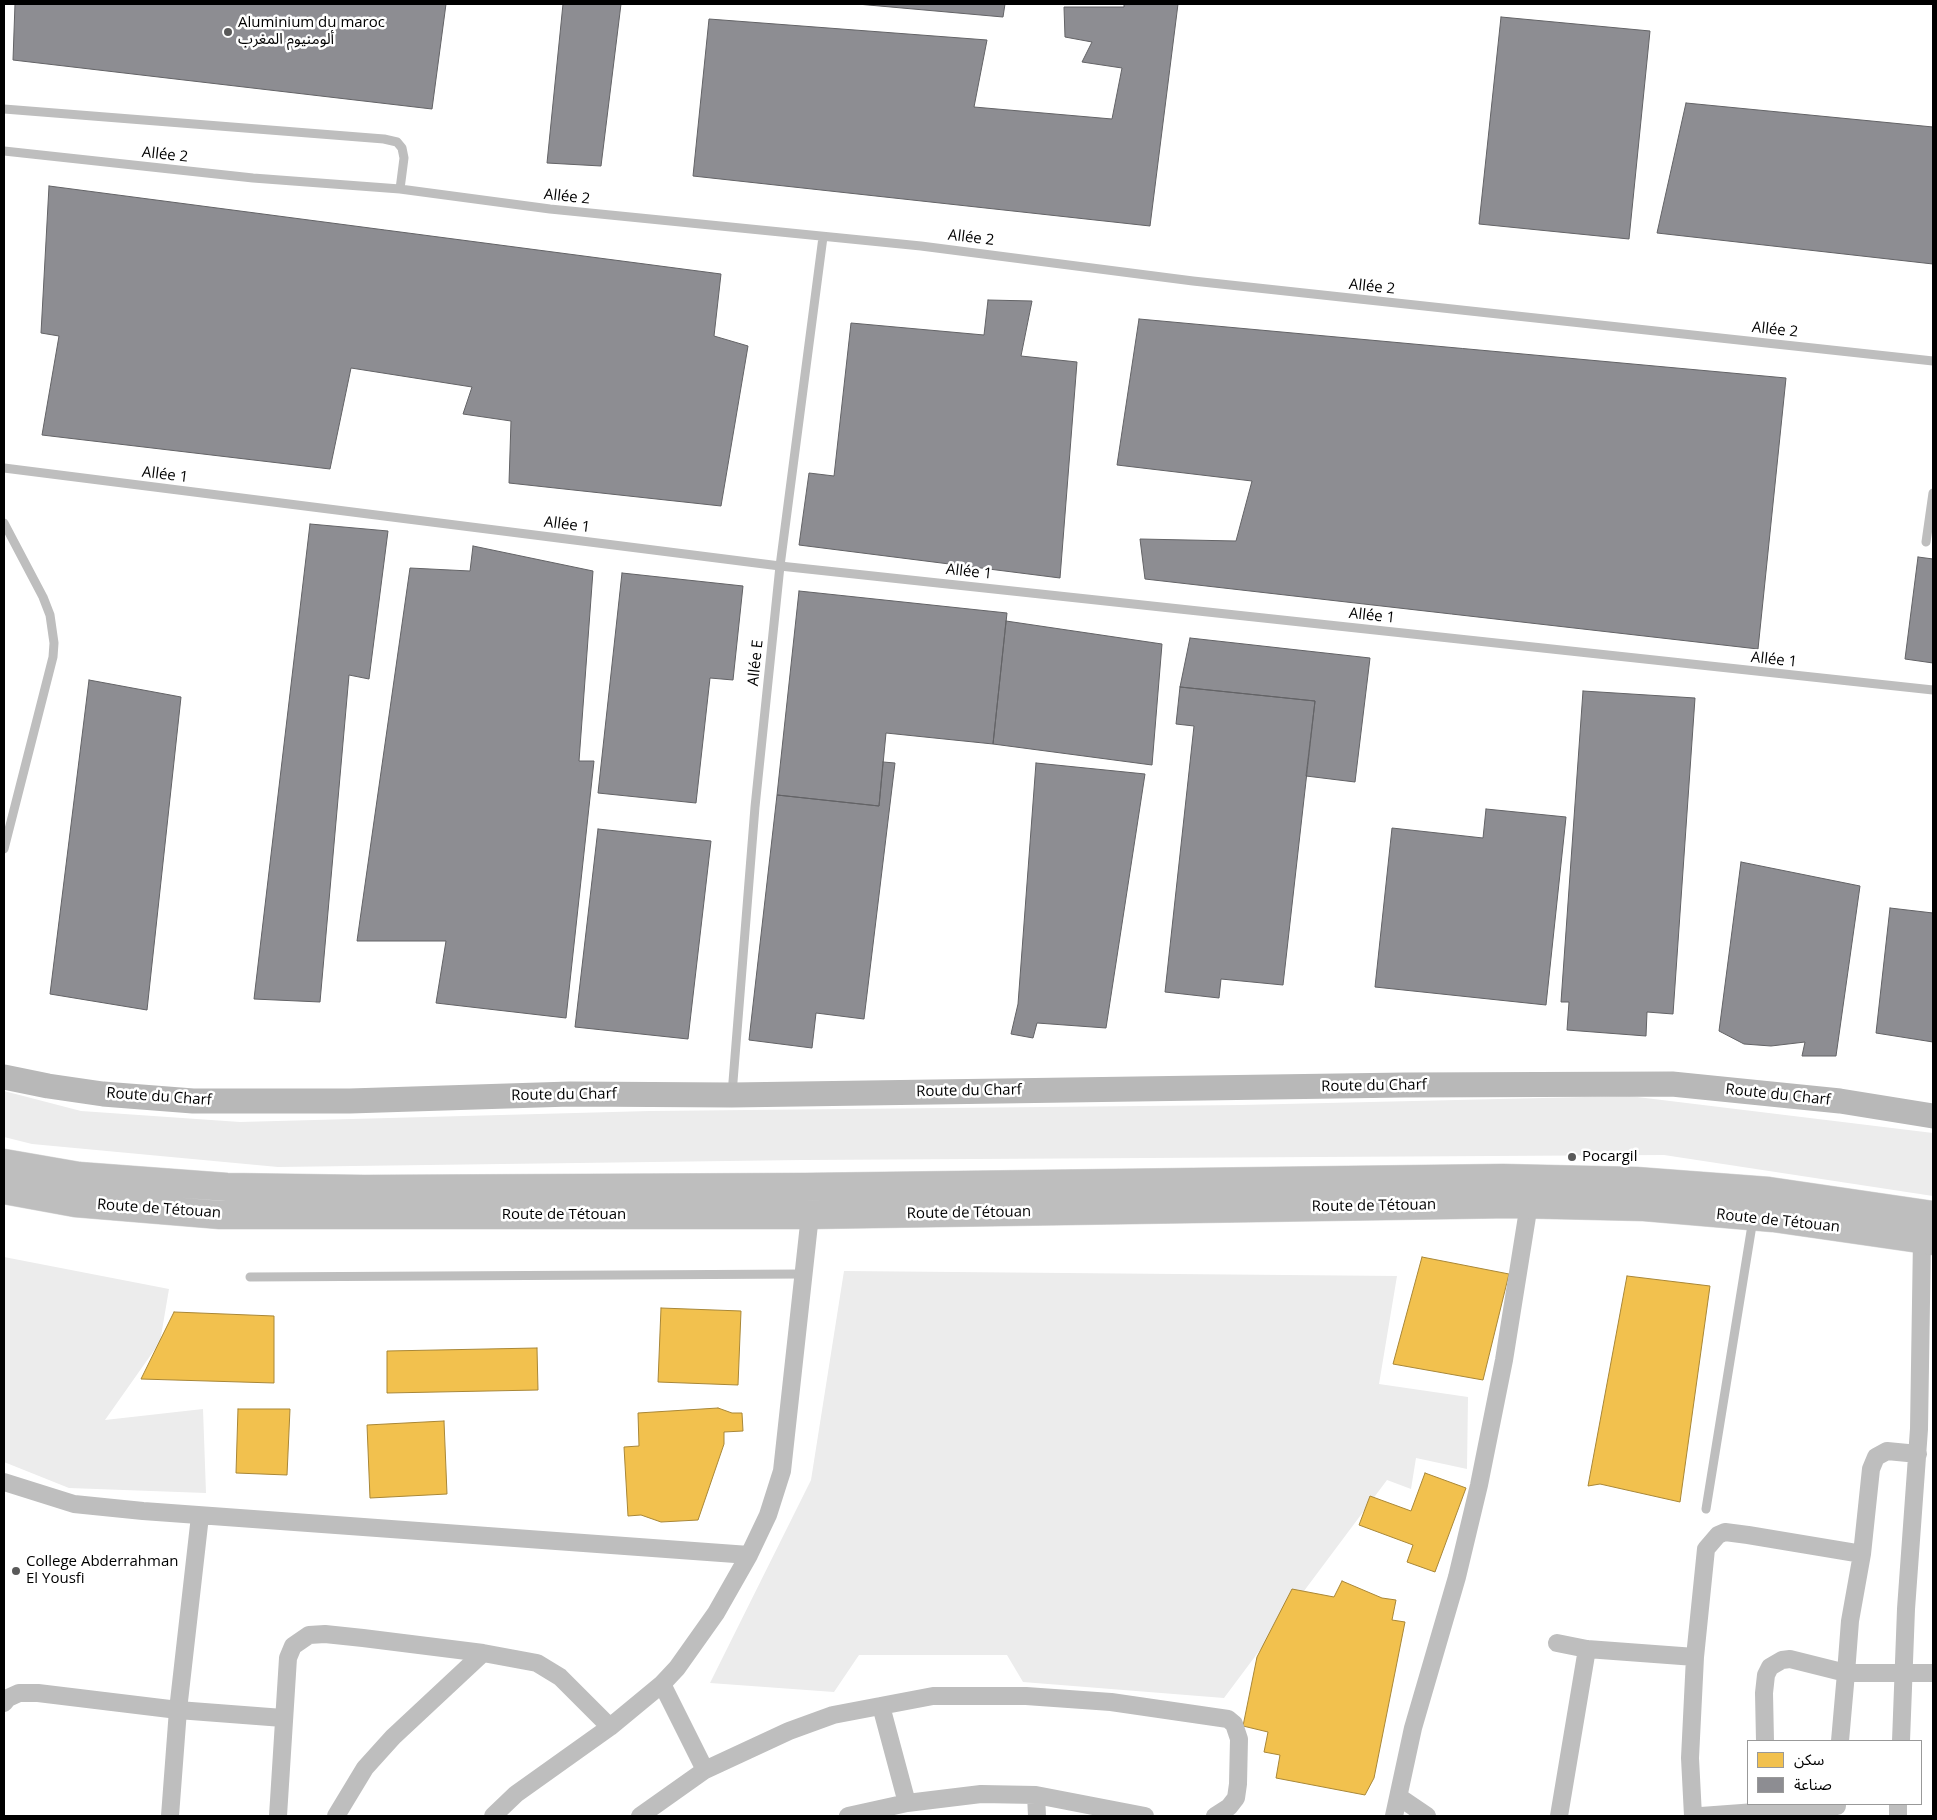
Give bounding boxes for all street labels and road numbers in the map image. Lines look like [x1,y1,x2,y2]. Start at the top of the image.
street label: Allée 2 [141,144,189,166]
street label: Allée 2 [543,186,591,208]
street label: Allée 2 [947,226,995,250]
street label: Allée 2 [1348,276,1396,298]
street label: Allée 2 [1751,319,1799,341]
street label: Allée 1 [141,463,189,487]
street label: Allée 1 [543,513,591,537]
street label: Allée 1 [945,561,993,583]
street label: Allée 1 [1348,605,1396,627]
street label: Allée E [745,639,767,687]
street label: Allée 1 [1750,649,1798,671]
street label: Route du Charf [1321,1076,1427,1096]
street label: Route du Charf [916,1081,1022,1101]
street label: Route du Charf [1725,1081,1831,1109]
street label: Route du Charf [106,1084,212,1110]
street label: Route du Charf [511,1085,617,1105]
street label: Route de Tétouan [96,1196,222,1222]
street label: Route de Tétouan [1312,1196,1436,1216]
street label: Route de Tétouan [907,1203,1031,1223]
street label: Route de Tétouan [502,1206,626,1224]
street label: Route de Tétouan [1715,1206,1841,1236]

